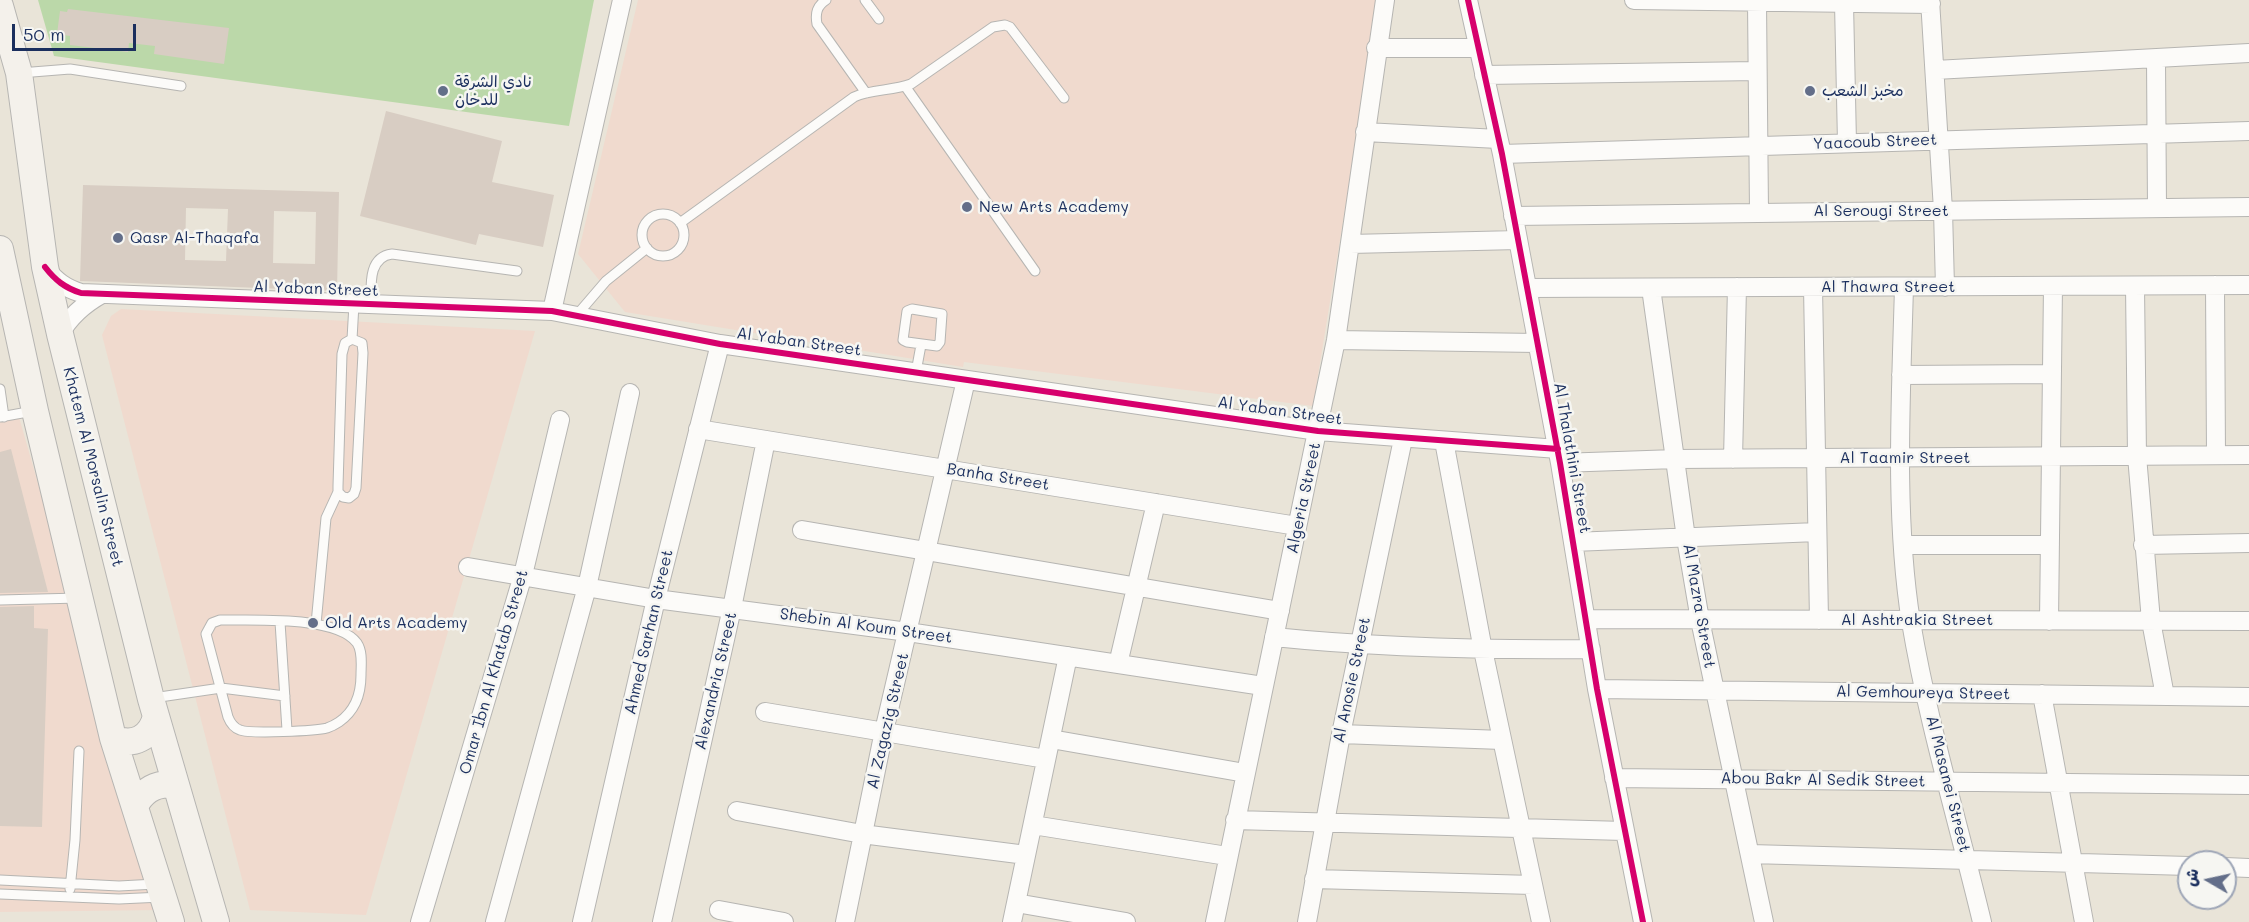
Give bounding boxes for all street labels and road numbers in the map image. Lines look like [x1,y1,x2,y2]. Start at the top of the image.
street label: Yaacoub Street [1813,130,1937,154]
street label: Al Serougi Street [1813,201,1949,221]
street label: Al Yaban Street [253,277,379,301]
street label: Al Thawra Street [1821,277,1955,297]
street label: Al Yaban Street [735,324,863,360]
street label: Khatem Al Morsalin Street [59,365,127,569]
street label: Al Thalathini Street [1549,381,1595,535]
street label: Al Yaban Street [1216,393,1344,429]
street label: Algeria Street [1283,441,1325,555]
street label: Al Taamir Street [1840,448,1970,468]
street label: Banha Street [945,459,1051,495]
street label: Al Mazra Street [1679,542,1719,670]
street label: Ahmed Sarhan Street [621,548,677,716]
street label: Omar Ibn Al Khatab Street [456,568,532,776]
street label: Shebin Al Koum Street [779,604,953,648]
street label: Alexandria Street [691,610,741,752]
street label: Al Ashtrakia Street [1841,610,1993,630]
street label: Al Anosie Street [1329,615,1375,745]
street label: Al Zagazig Street [863,651,913,791]
street label: Al Gemhoureya Street [1836,682,2010,704]
street label: Al Masanei Street [1922,714,1974,854]
street label: Abou Bakr Al Sedik Street [1720,769,1926,791]

